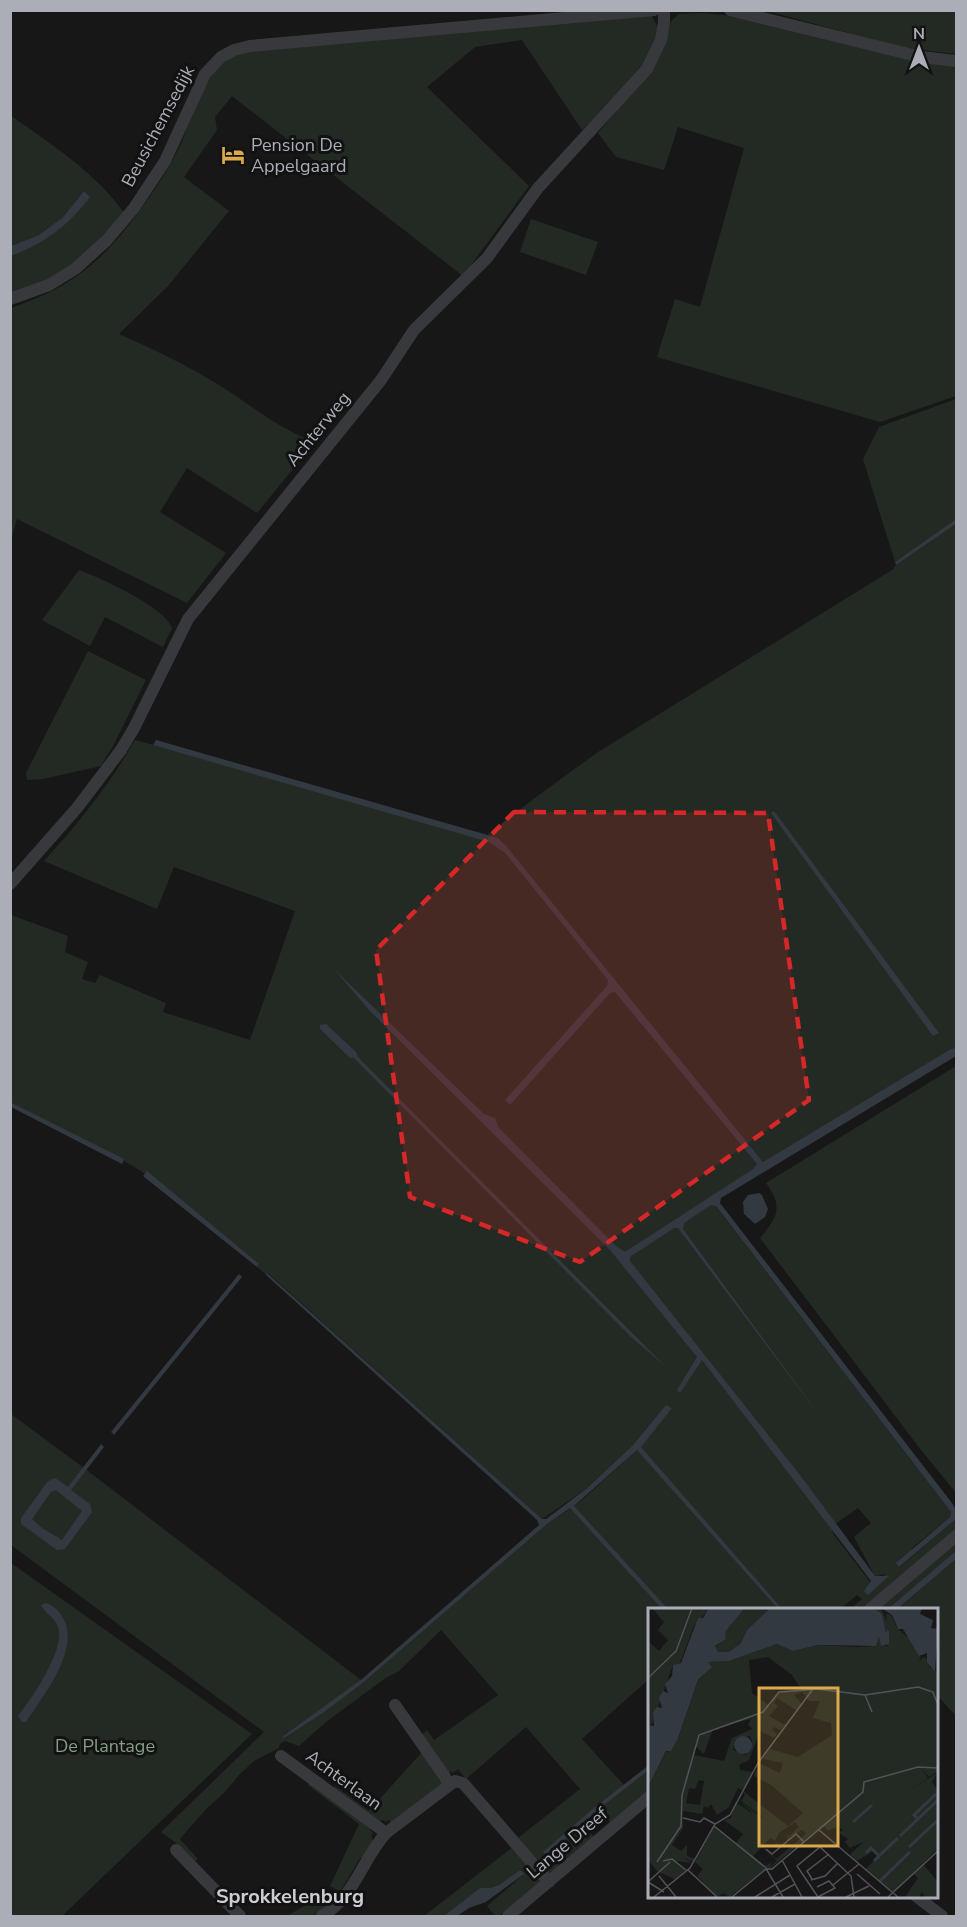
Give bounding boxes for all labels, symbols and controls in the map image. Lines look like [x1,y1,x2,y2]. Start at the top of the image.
north arrow [889,18,949,78]
text: N [913,23,925,45]
street label: Beusichemsedijk [116,60,201,191]
place label: Pension De Appelgaard [251,133,346,178]
hotel icon: Pension De Appelgaard [220,142,246,168]
street label: Achterweg [281,387,355,471]
inset map [648,1608,937,1897]
park label: De Plantage [55,1734,155,1758]
street label: Achterlaan [301,1744,387,1816]
street label: Lange Dreef [521,1801,613,1884]
district label: Sprokkelenburg [216,1883,364,1910]

